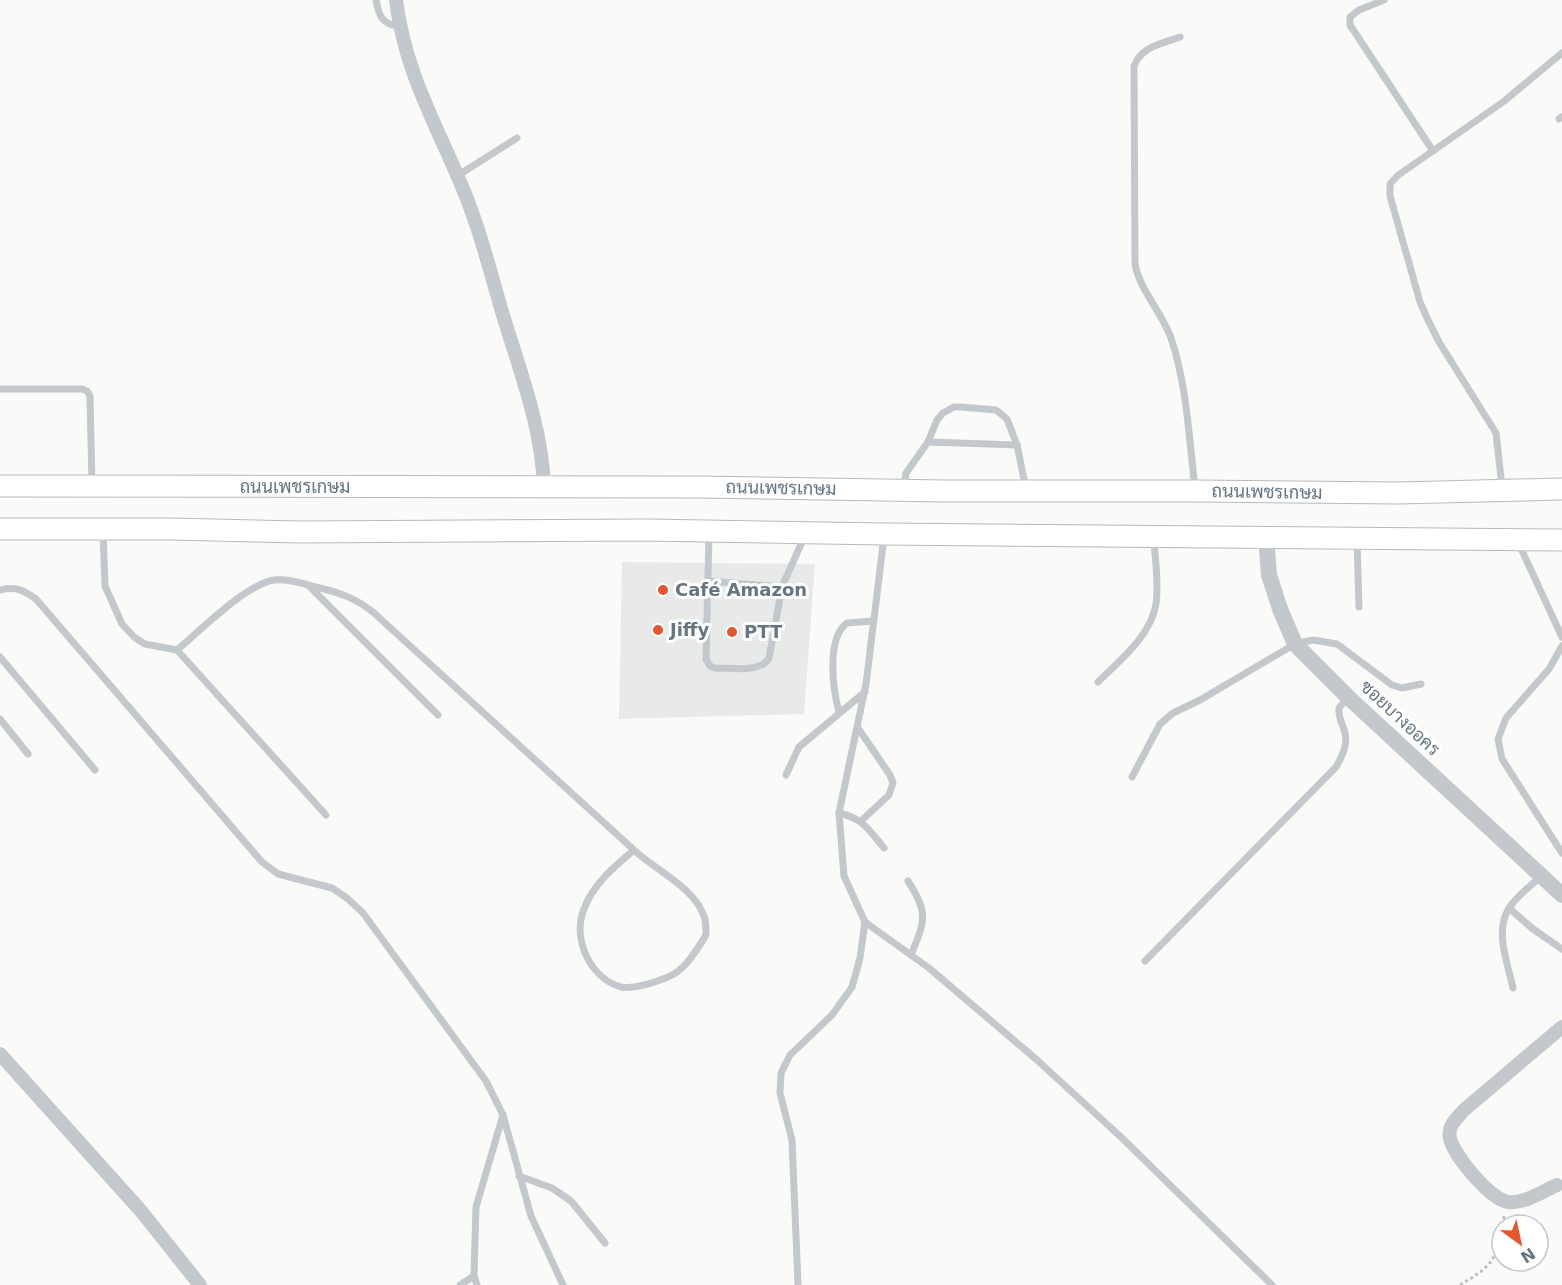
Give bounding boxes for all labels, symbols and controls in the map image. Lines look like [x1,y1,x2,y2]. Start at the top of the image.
street label: ถนนเพชรเกษม [240,476,350,497]
street label: ถนนเพชรเกษม [725,476,837,499]
street label: ถนนเพชรเกษม [1211,480,1323,503]
place label: Café Amazon [675,579,807,600]
marker: Café Amazon [656,583,670,597]
place label: Jiffy [668,619,709,640]
place label: PTT [744,621,783,642]
marker: Jiffy [651,623,665,637]
marker: PTT [725,625,739,639]
street label: ซอยบางออคร [1356,675,1445,760]
north arrow [1490,1213,1550,1273]
text: N [1517,1244,1539,1267]

